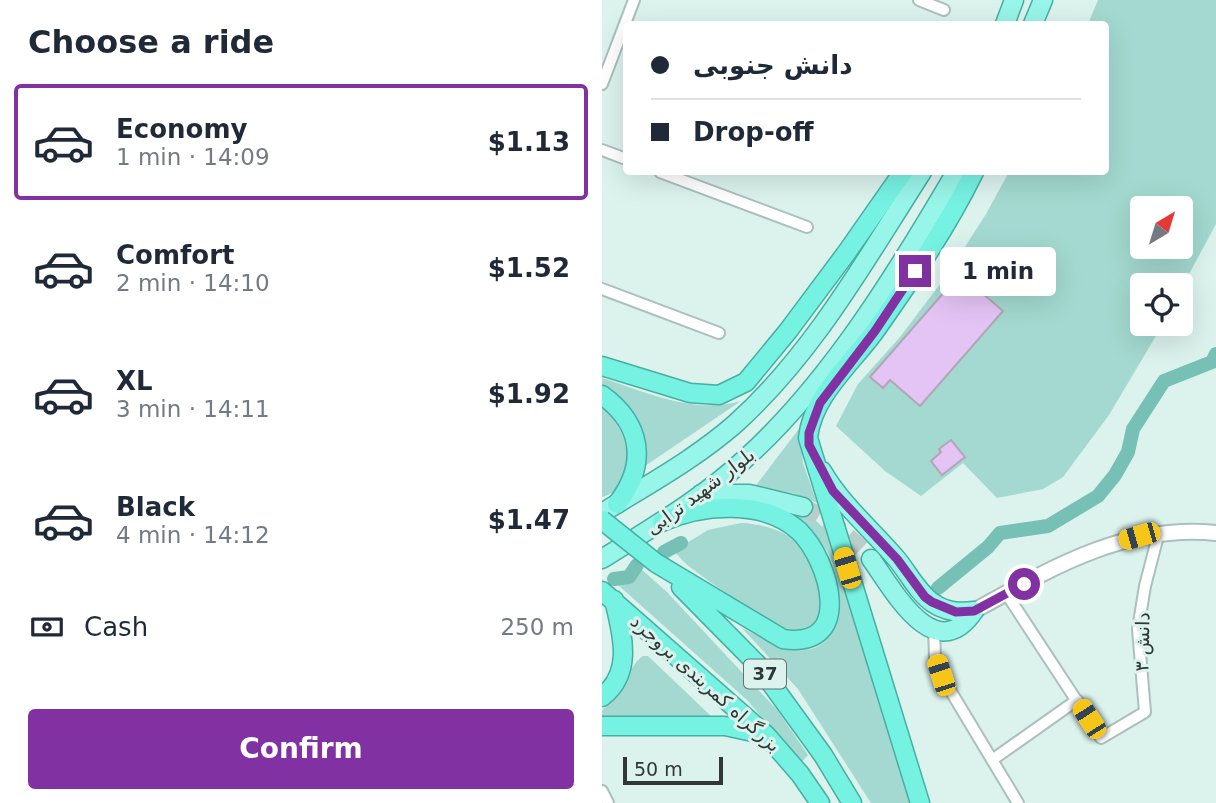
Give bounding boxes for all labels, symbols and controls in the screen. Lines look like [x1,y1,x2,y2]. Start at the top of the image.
text: Choose a ride [28,23,274,61]
text: دانش جنوبی [693,50,853,80]
icon: car [32,111,95,174]
text: Economy [116,114,247,144]
text: Drop-off [693,117,814,147]
text: $1.13 [488,127,570,157]
text: 1 min · 14:09 [116,144,270,170]
north arrow [1130,196,1194,259]
map controls [1130,196,1193,336]
icon: car [32,237,95,300]
text: Comfort [116,240,234,270]
callout: 1 min [940,246,1055,296]
text: $1.52 [488,253,570,283]
route end [899,255,931,287]
text: 1 min [962,258,1034,284]
text: 2 min · 14:10 [116,270,270,296]
button: locate [1130,273,1193,336]
icon: car [32,363,95,426]
text: XL [116,366,153,396]
text: $1.92 [488,379,570,409]
text: 3 min · 14:11 [116,396,270,422]
street label: بلوار شهید ترابی [641,443,759,540]
icon: car [32,489,95,552]
text: Black [116,492,195,522]
text: $1.47 [488,505,570,535]
car [1116,520,1163,552]
text: 4 min · 14:12 [116,522,270,548]
car [831,545,864,591]
route start [1008,568,1040,600]
icon: cash [28,608,66,646]
street label: بزرگراه کمربندی بروجرد [626,610,785,757]
text: Cash [84,612,148,642]
street label: دانش ۳ [1130,612,1155,672]
text: 250 m [500,614,574,640]
car [925,652,958,698]
road number: 37 [744,660,786,688]
car [1069,696,1110,742]
button: Confirm [28,709,574,789]
scale bar [623,754,723,786]
text: 50 m [634,758,683,780]

